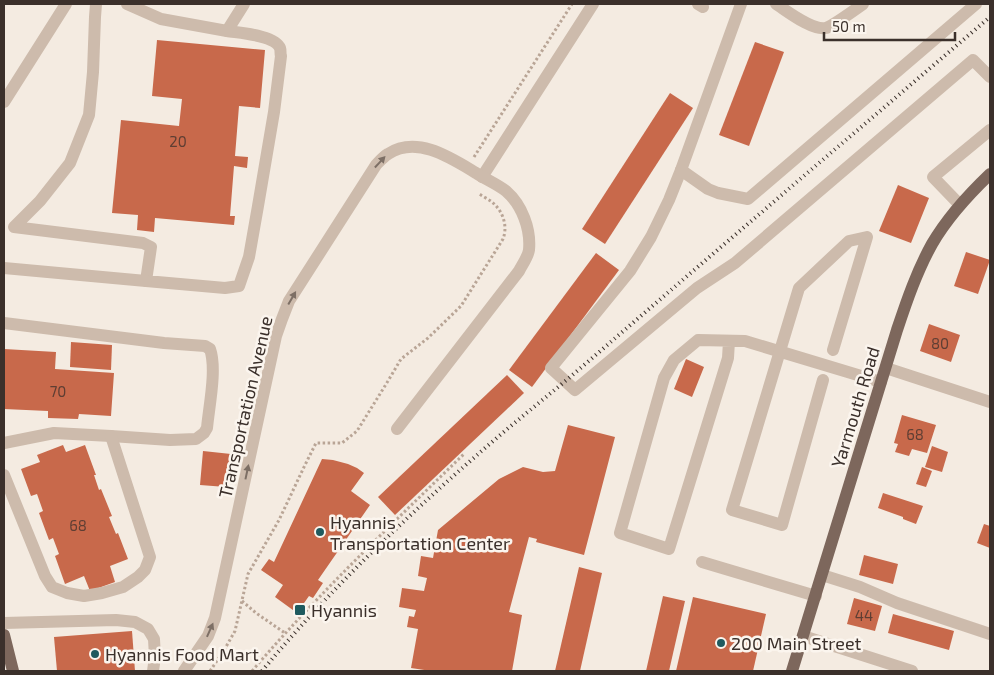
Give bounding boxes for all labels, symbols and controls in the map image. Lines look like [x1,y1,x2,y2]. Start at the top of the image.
scale bar [824,10,955,42]
text: 50 m [832,17,866,35]
house number: 20 [169,132,187,150]
one-way arrow [374,157,386,169]
one-way arrow [287,292,296,305]
street label: Transportation Avenue [213,314,277,500]
house number: 80 [931,334,949,352]
street label: Yarmouth Road [826,344,884,470]
house number: 70 [50,382,66,400]
house number: 68 [906,425,924,443]
one-way arrow [243,464,251,480]
place label: Hyannis Transportation Center [330,511,510,554]
house number: 68 [69,516,87,534]
marker: Hyannis Transportation Center [314,526,326,538]
place label: Hyannis [311,599,377,621]
marker: Hyannis [293,603,307,617]
house number: 44 [855,606,873,624]
one-way arrow [206,623,214,637]
place label: 200 Main Street [731,632,862,654]
marker: 200 Main Street [715,637,727,649]
place label: Hyannis Food Mart [105,643,259,665]
marker: Hyannis Food Mart [89,648,101,660]

